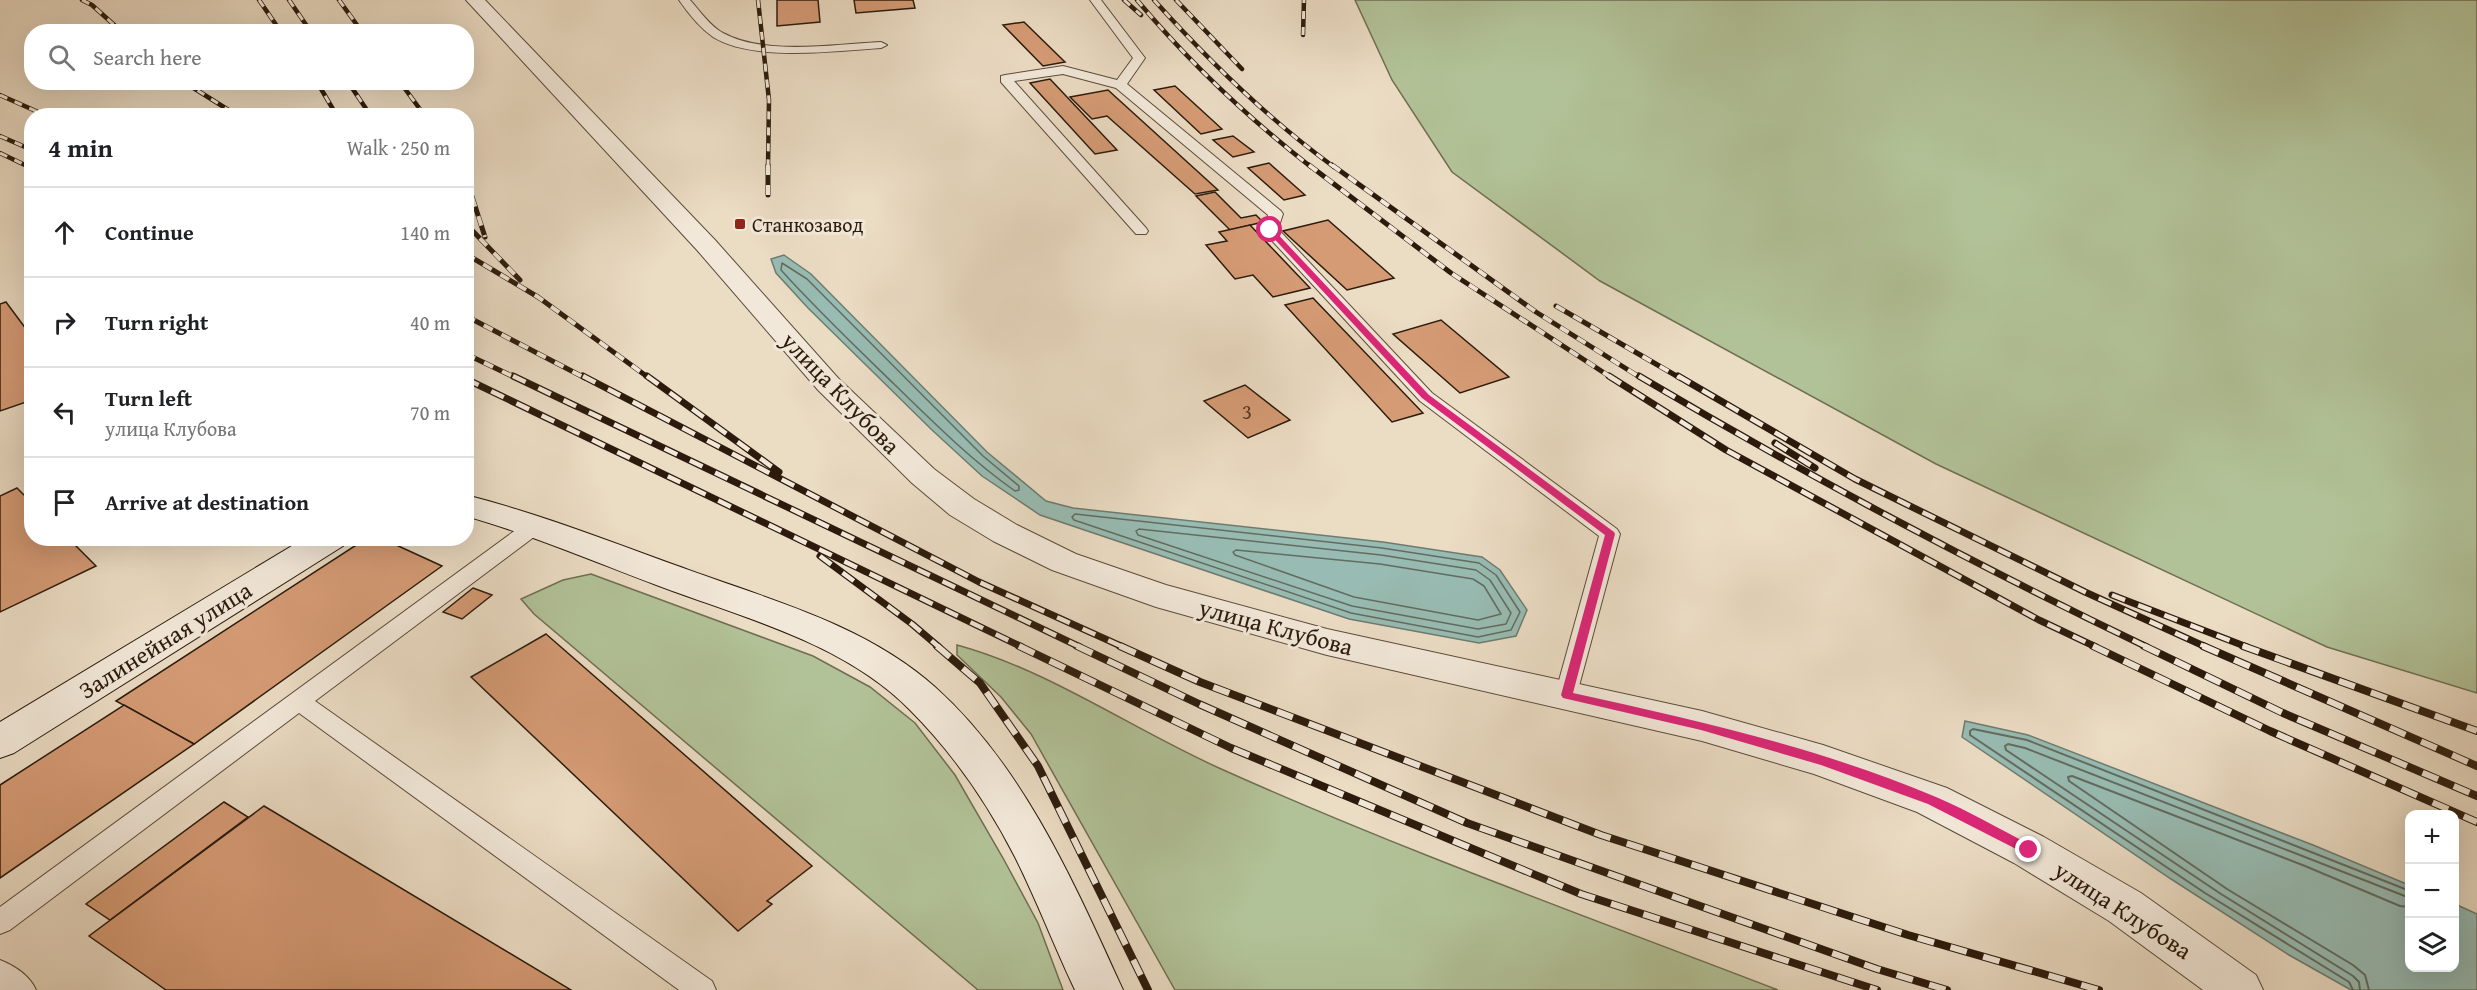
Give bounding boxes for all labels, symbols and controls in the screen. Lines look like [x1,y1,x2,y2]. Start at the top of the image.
search box [24,24,474,90]
icon: search [45,41,78,74]
text: Search here [93,41,202,73]
text: 4 min [48,128,113,167]
text: Walk · 250 m [347,133,450,162]
place label: Станкозавод [752,210,863,239]
icon: ahead [48,216,81,249]
text: Continue [105,216,194,248]
route start [1256,216,1282,242]
marker: Станкозавод [733,217,747,231]
text: 140 m [400,218,450,247]
icon: right [48,306,81,339]
text: Turn right [105,306,208,338]
text: 40 m [410,308,450,337]
street label: улица Клубова [773,323,909,462]
text: Turn left [105,382,192,414]
icon: left [48,396,81,429]
house number: 3 [1242,396,1252,427]
text: 70 m [410,398,450,427]
text: улица Клубова [105,414,237,443]
icon: arrive [48,486,81,519]
text: Arrive at destination [105,486,309,518]
street label: Залинейная улица [72,572,259,707]
street label: улица Клубова [1194,589,1357,664]
map controls [2405,810,2459,972]
button: + [2405,810,2459,864]
route end [2015,836,2041,862]
street label: улица Клубова [2046,852,2199,968]
button: − [2405,864,2459,918]
button: layers [2405,918,2459,972]

